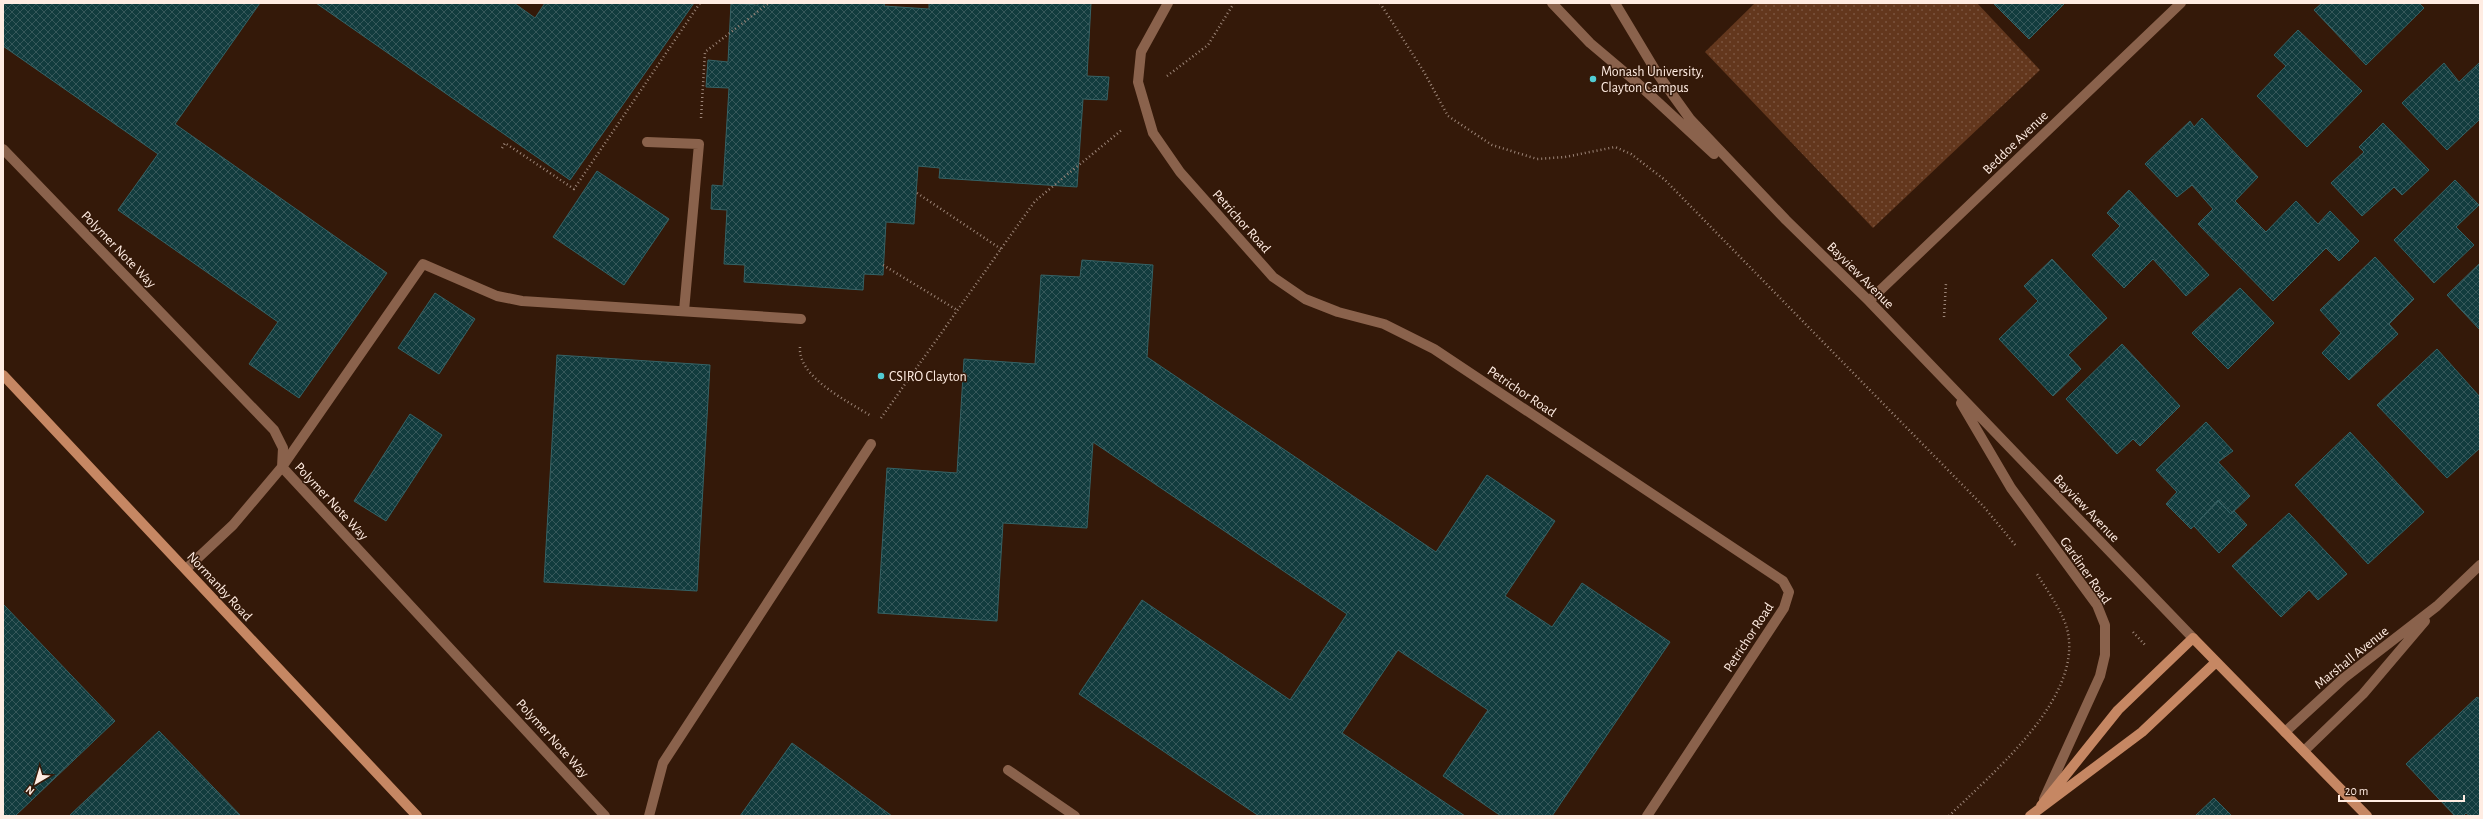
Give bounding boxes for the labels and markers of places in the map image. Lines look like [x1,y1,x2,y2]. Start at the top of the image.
place label: Monash University, Clayton Campus [1601,65,1704,95]
marker: Monash University, Clayton Campus [1588,74,1598,84]
place label: CSIRO Clayton [889,370,967,384]
marker: CSIRO Clayton [876,371,886,381]

